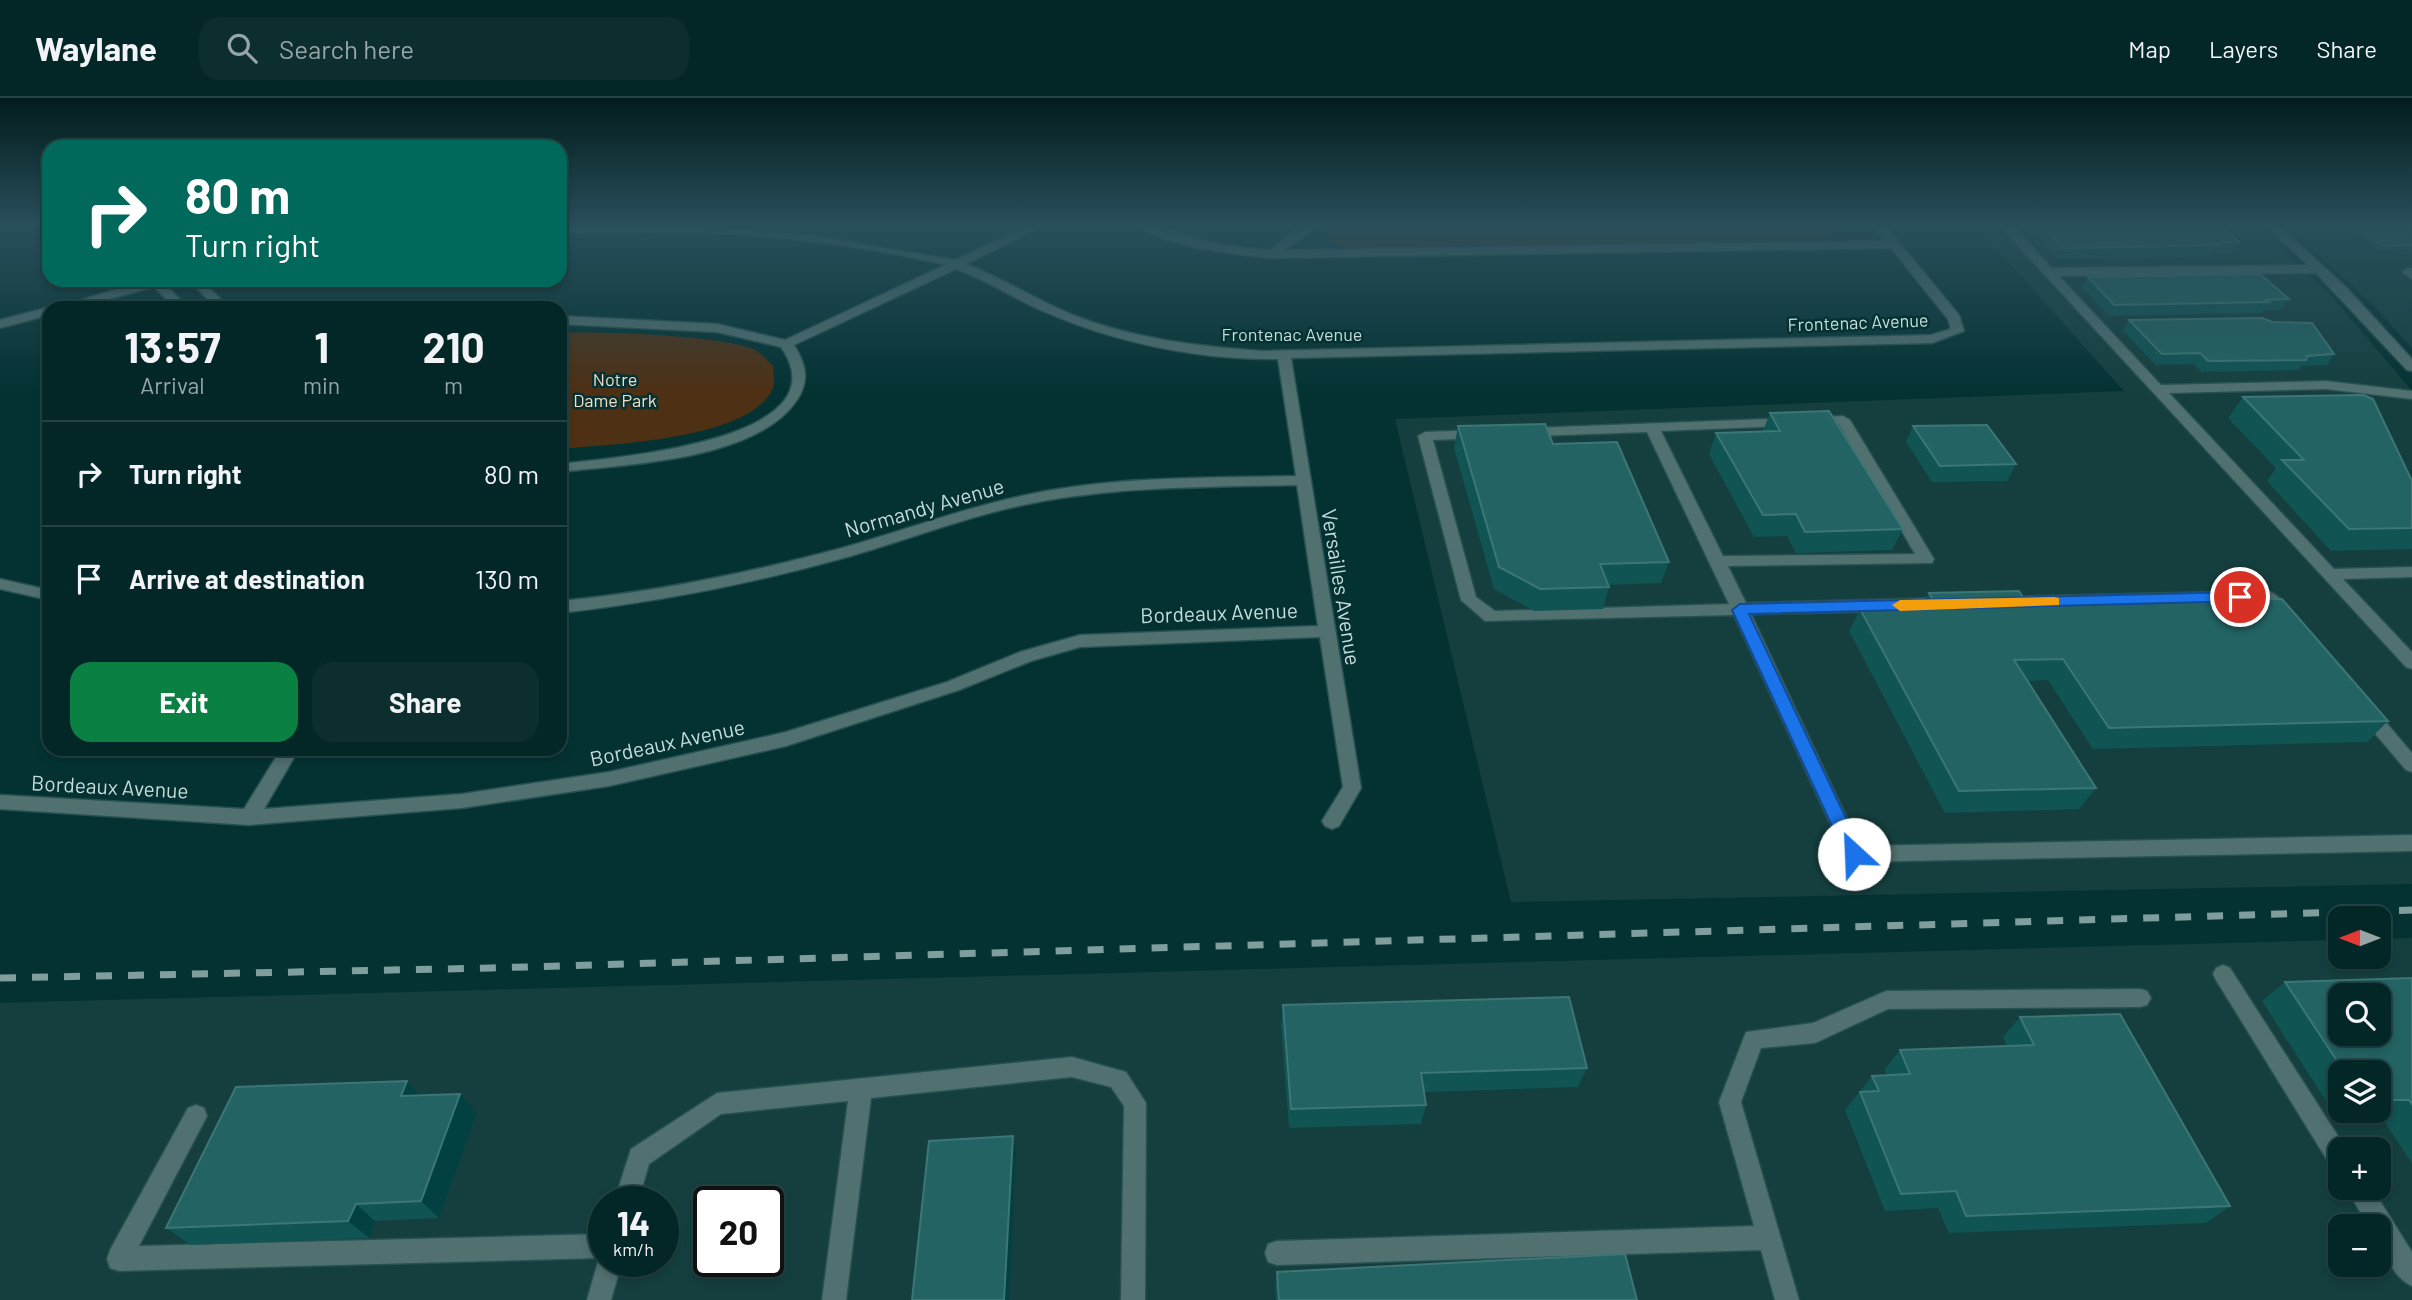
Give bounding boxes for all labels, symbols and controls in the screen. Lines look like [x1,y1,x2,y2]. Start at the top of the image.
search box [199,17,689,80]
text: Waylane [35,28,157,68]
icon: search [223,29,261,67]
text: Search here [279,33,414,64]
text: Map [2128,34,2171,63]
text: Layers [2209,34,2278,63]
text: Share [2316,34,2377,63]
text: 80 m [185,165,290,224]
icon: right [70,168,161,259]
text: Turn right [185,225,320,263]
street label: Frontenac Avenue [1787,309,1929,335]
text: 13:57 [124,321,221,371]
text: 1 [314,321,329,371]
text: 210 [423,321,485,371]
street label: Frontenac Avenue [1222,323,1362,345]
park label: Notre Dame Park [573,368,657,411]
text: Arrival [140,371,205,399]
text: min [303,371,340,399]
text: m [444,371,463,399]
icon: right [70,455,108,493]
text: Turn right [129,458,242,489]
text: 80 m [484,458,539,489]
street label: Normandy Avenue [841,472,1007,542]
street label: Versailles Avenue [1317,507,1367,667]
icon: arrive [70,560,108,598]
text: Arrive at destination [129,563,365,594]
text: 130 m [475,563,539,594]
pin [2210,567,2270,627]
icon: arrive [2221,578,2259,616]
street label: Bordeaux Avenue [1140,597,1298,627]
button: Exit [70,662,298,742]
button: Share [312,662,539,742]
street label: Bordeaux Avenue [587,713,747,771]
street label: Bordeaux Avenue [31,769,189,803]
position arrow [1817,817,1891,891]
north arrow [2328,906,2390,970]
map controls [2328,906,2391,1277]
button: search [2328,983,2391,1046]
button: layers [2328,1060,2391,1123]
button: + [2328,1137,2391,1200]
speed limit sign: 20 [693,1186,784,1277]
text: 14 [617,1201,650,1243]
button: − [2328,1214,2391,1277]
text: km/h [613,1238,654,1260]

